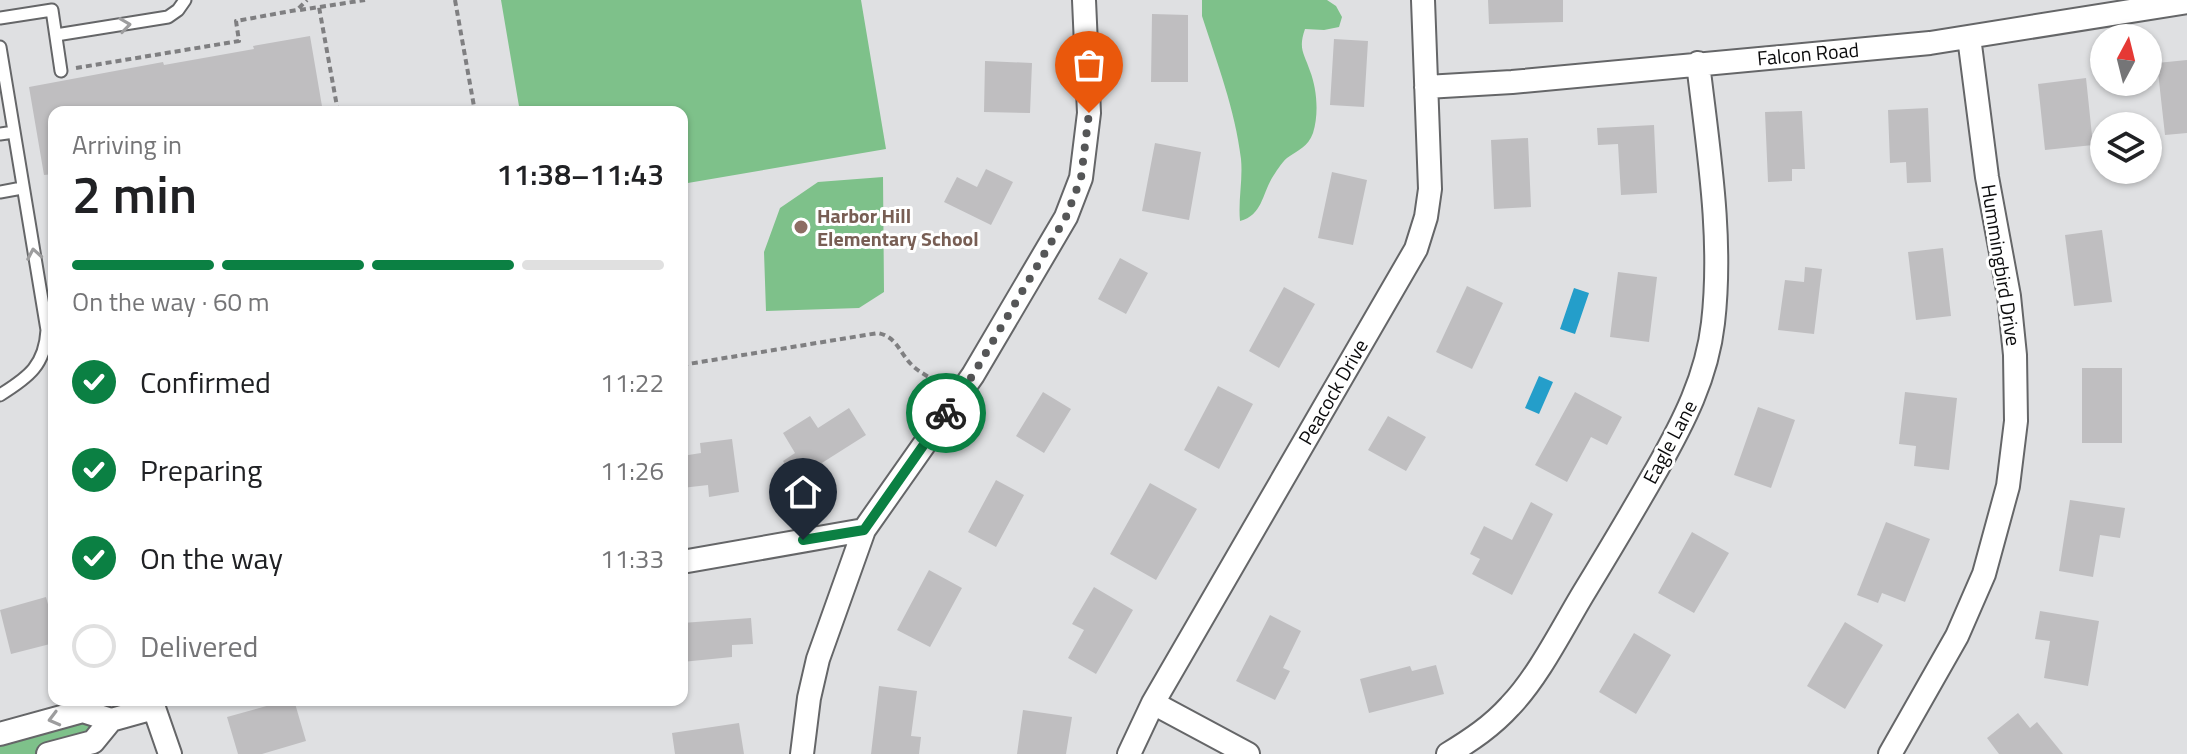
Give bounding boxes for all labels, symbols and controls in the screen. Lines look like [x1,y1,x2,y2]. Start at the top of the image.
one-way arrow [118,17,131,34]
north arrow [2090,24,2162,96]
map controls [2090,24,2162,184]
pin [1055,31,1123,113]
street label: Falcon Road [1756,34,1860,73]
icon: bag [1067,43,1111,87]
button: layers [2090,112,2162,184]
text: Arriving in [72,125,182,164]
text: 11:38–11:43 [497,151,664,197]
text: 2 min [72,154,197,233]
street label: Hummingbird Drive [1973,182,2030,348]
place label: Harbor Hill Elementary School [817,200,979,254]
marker: Harbor Hill Elementary School [792,218,810,236]
one-way arrow [27,248,44,261]
text: On the way · 60 m [72,282,270,321]
street label: Peacock Drive [1290,333,1375,450]
text: Confirmed [140,359,271,405]
icon: check [72,360,116,404]
text: 11:22 [600,363,664,402]
courier [906,373,986,453]
icon: bike [924,391,968,435]
street label: Eagle Lane [1635,394,1705,489]
text: Preparing [140,447,262,493]
icon: check [72,448,116,492]
text: 11:26 [600,451,664,490]
pin [769,458,837,540]
icon: home [781,470,825,514]
text: On the way [140,535,283,581]
icon: check [72,536,116,580]
text: 11:33 [600,539,664,578]
text: Delivered [140,623,258,669]
one-way arrow [48,710,62,726]

